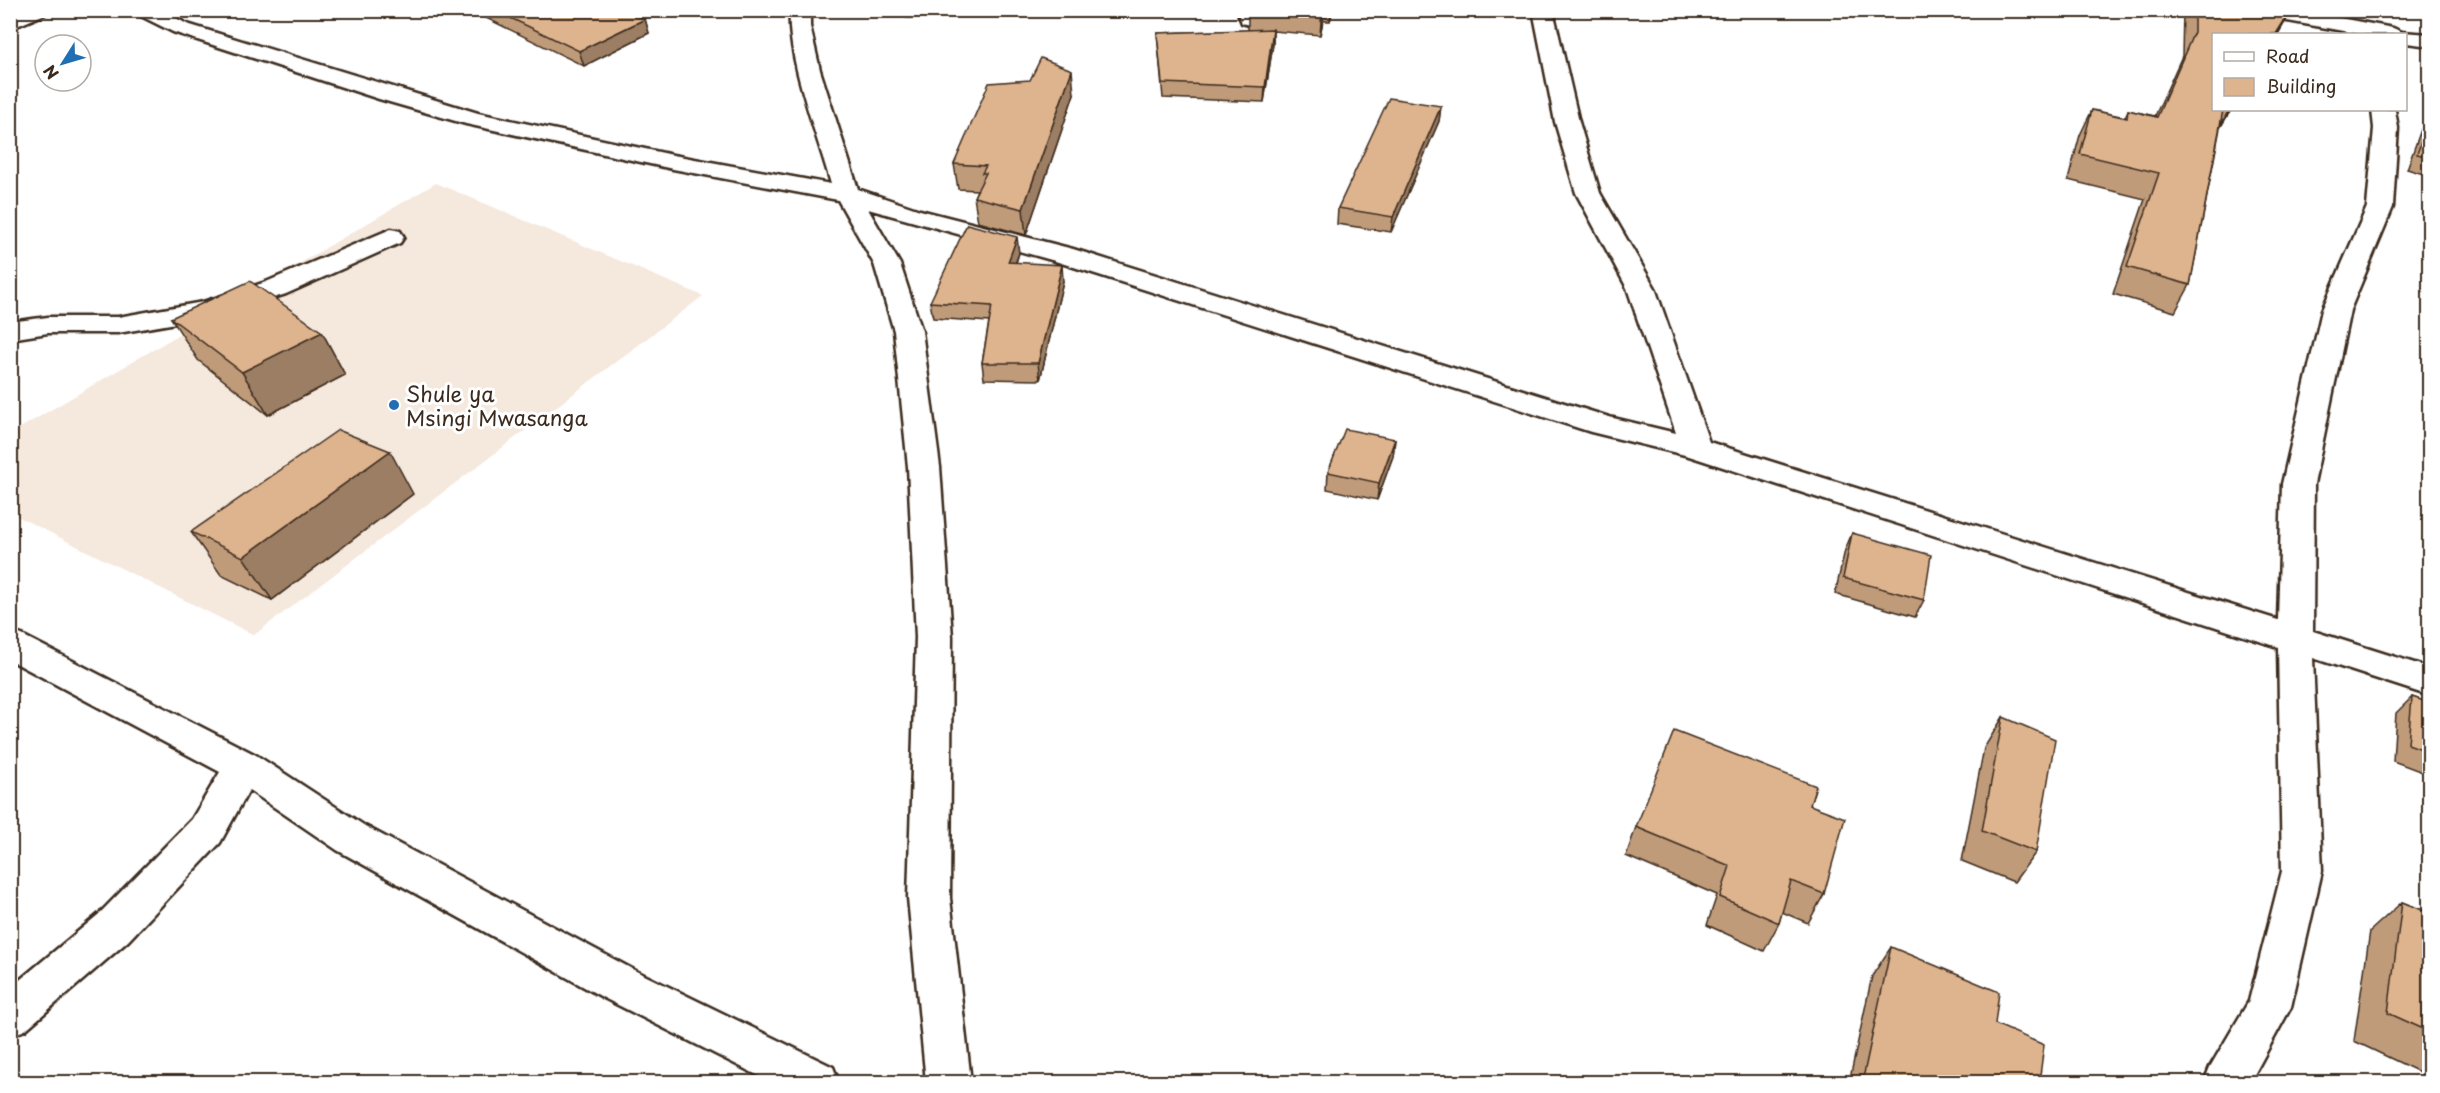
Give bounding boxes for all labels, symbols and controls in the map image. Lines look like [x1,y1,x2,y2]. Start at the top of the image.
north arrow [33,33,93,93]
legend [2212,33,2407,111]
text: Road [2266,42,2310,69]
text: N [37,60,64,85]
text: Building [2266,72,2336,99]
place label: Shule ya Msingi Mwasanga [406,377,588,433]
marker: Shule ya Msingi Mwasanga [387,398,401,412]

